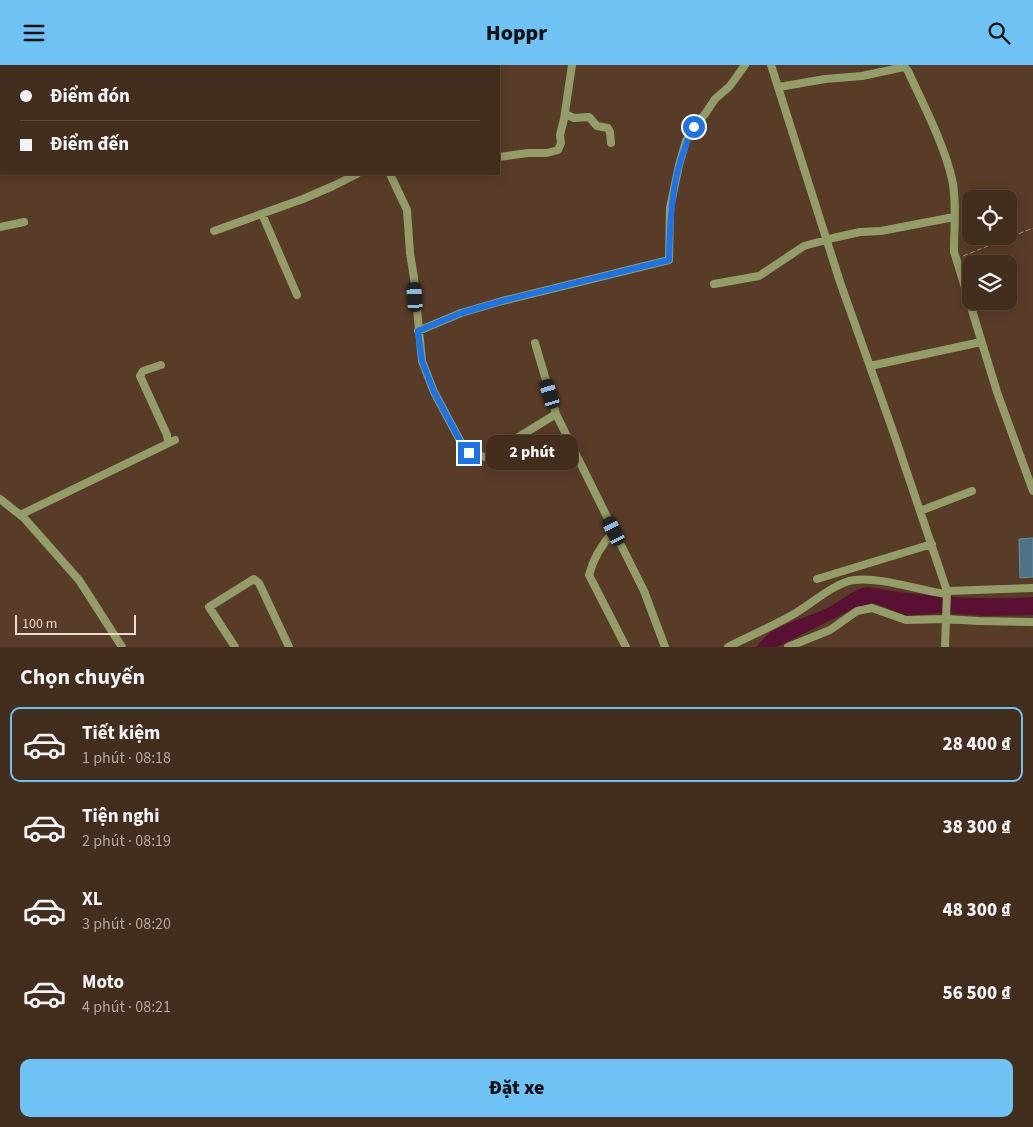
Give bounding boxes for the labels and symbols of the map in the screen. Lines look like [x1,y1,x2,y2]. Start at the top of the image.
route start [683,116,705,138]
car [406,282,423,312]
car [538,377,561,411]
callout: 2 phút [486,435,579,471]
route end [458,442,480,464]
car [600,514,627,548]
scale bar [15,612,136,635]

